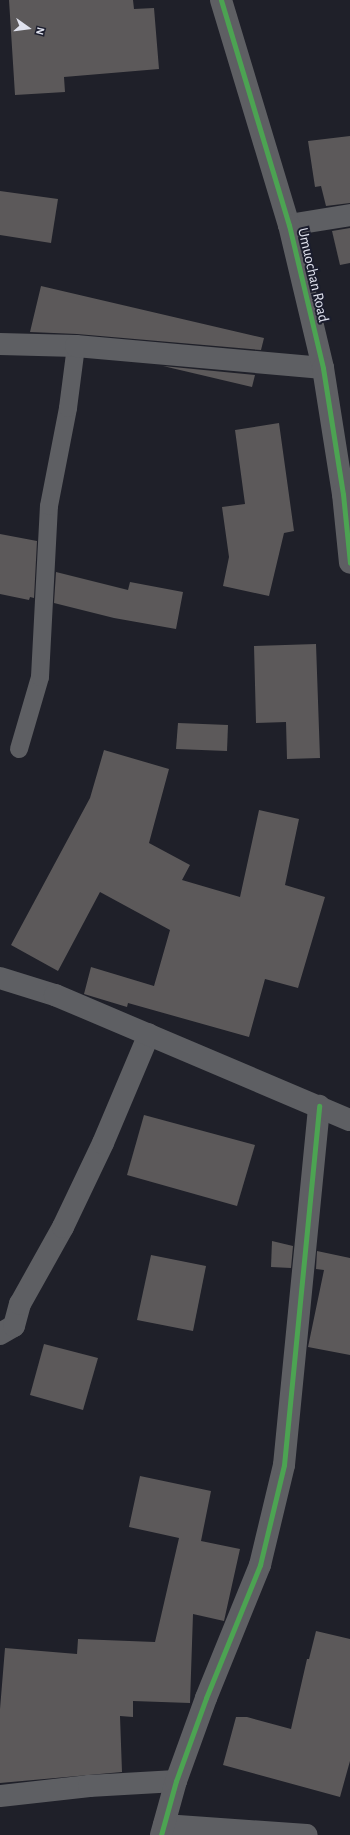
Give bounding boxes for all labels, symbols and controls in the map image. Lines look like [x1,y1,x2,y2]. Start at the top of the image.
north arrow [8,8,48,48]
text: N [34,26,46,36]
street label: Umuochan Road [293,226,333,324]

